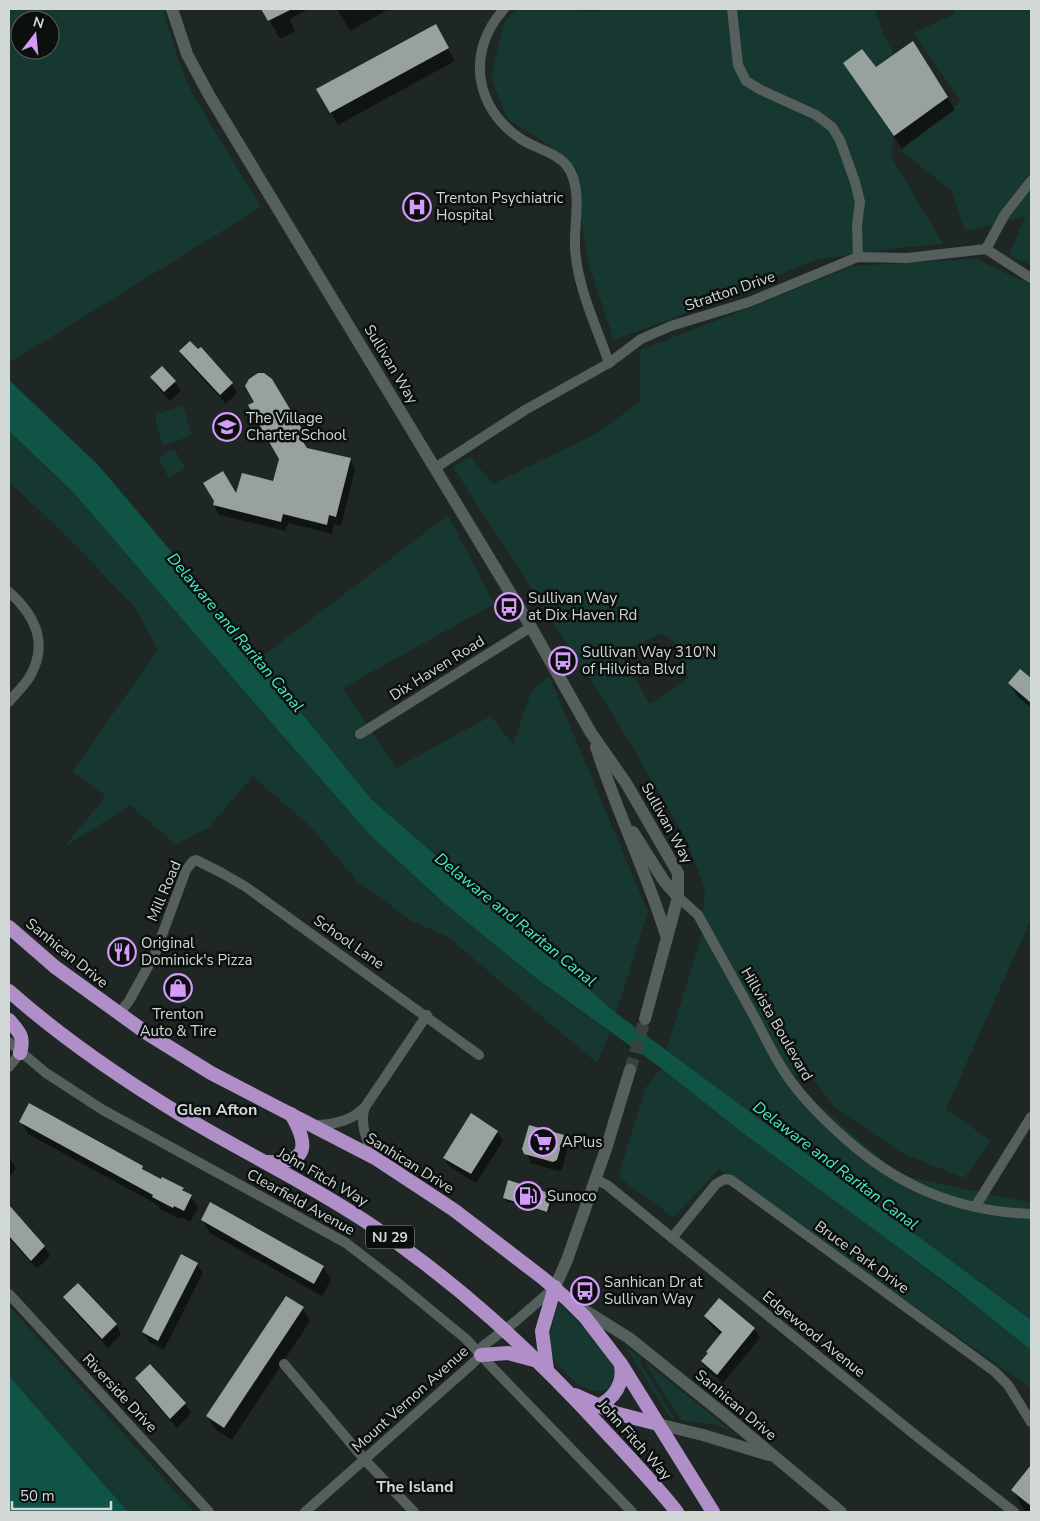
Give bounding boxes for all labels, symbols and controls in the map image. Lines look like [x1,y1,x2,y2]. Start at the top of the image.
north arrow [10,10,60,60]
text: N [31,12,46,34]
place label: Trenton Psychiatric Hospital [436,188,563,225]
hospital icon: Trenton Psychiatric Hospital [402,192,432,222]
street label: Stratton Drive [682,266,778,316]
street label: Sullivan Way [359,321,423,408]
place label: The Village Charter School [246,408,347,445]
school or university icon: The Village Charter School [212,412,242,442]
water label: Delaware and Raritan Canal [162,548,309,717]
place label: Sullivan Way at Dix Haven Rd [528,588,637,625]
bus stop icon: Sullivan Way at Dix Haven Rd [494,592,524,622]
street label: Dix Haven Road [386,631,488,705]
place label: Sullivan Way 310'N of Hilvista Blvd [582,642,716,679]
bus stop icon: Sullivan Way 310'N of Hilvista Blvd [548,646,578,676]
street label: Sullivan Way [637,779,697,867]
water label: Delaware and Raritan Canal [430,848,601,992]
street label: Mill Road [142,858,186,924]
street label: School Lane [310,910,388,974]
street label: Sanhican Drive [22,914,112,992]
place label: Original Dominick's Pizza [141,933,252,970]
restaurant icon: Original Dominick's Pizza [107,937,137,967]
street label: Hillvista Boulevard [736,964,818,1084]
shop icon: Trenton Auto & Tire [163,973,193,1003]
place label: Trenton Auto & Tire [140,1004,216,1041]
water label: Delaware and Raritan Canal [748,1096,923,1235]
district label: Glen Afton [177,1099,257,1121]
supermarket icon: APlus [528,1127,558,1157]
street label: Sanhican Drive [362,1128,458,1198]
place label: APlus [562,1132,603,1152]
street label: John Fitch Way [273,1142,372,1211]
street label: Clearfield Avenue [243,1164,359,1240]
fuel station icon: Sunoco [513,1181,543,1211]
place label: Sunoco [547,1186,597,1206]
street label: Bruce Park Drive [811,1216,913,1298]
road number: NJ 29 [366,1226,414,1248]
place label: Sanhican Dr at Sullivan Way [604,1272,703,1309]
bus stop icon: Sanhican Dr at Sullivan Way [570,1276,600,1306]
street label: Edgewood Avenue [758,1286,870,1382]
street label: Mount Vernon Avenue [347,1341,473,1457]
street label: Riverside Drive [78,1349,162,1437]
street label: Sanhican Drive [691,1365,781,1445]
street label: John Fitch Way [593,1395,677,1485]
district label: The Island [376,1476,454,1498]
scale bar [12,1478,111,1510]
text: 50 m [20,1486,55,1506]

